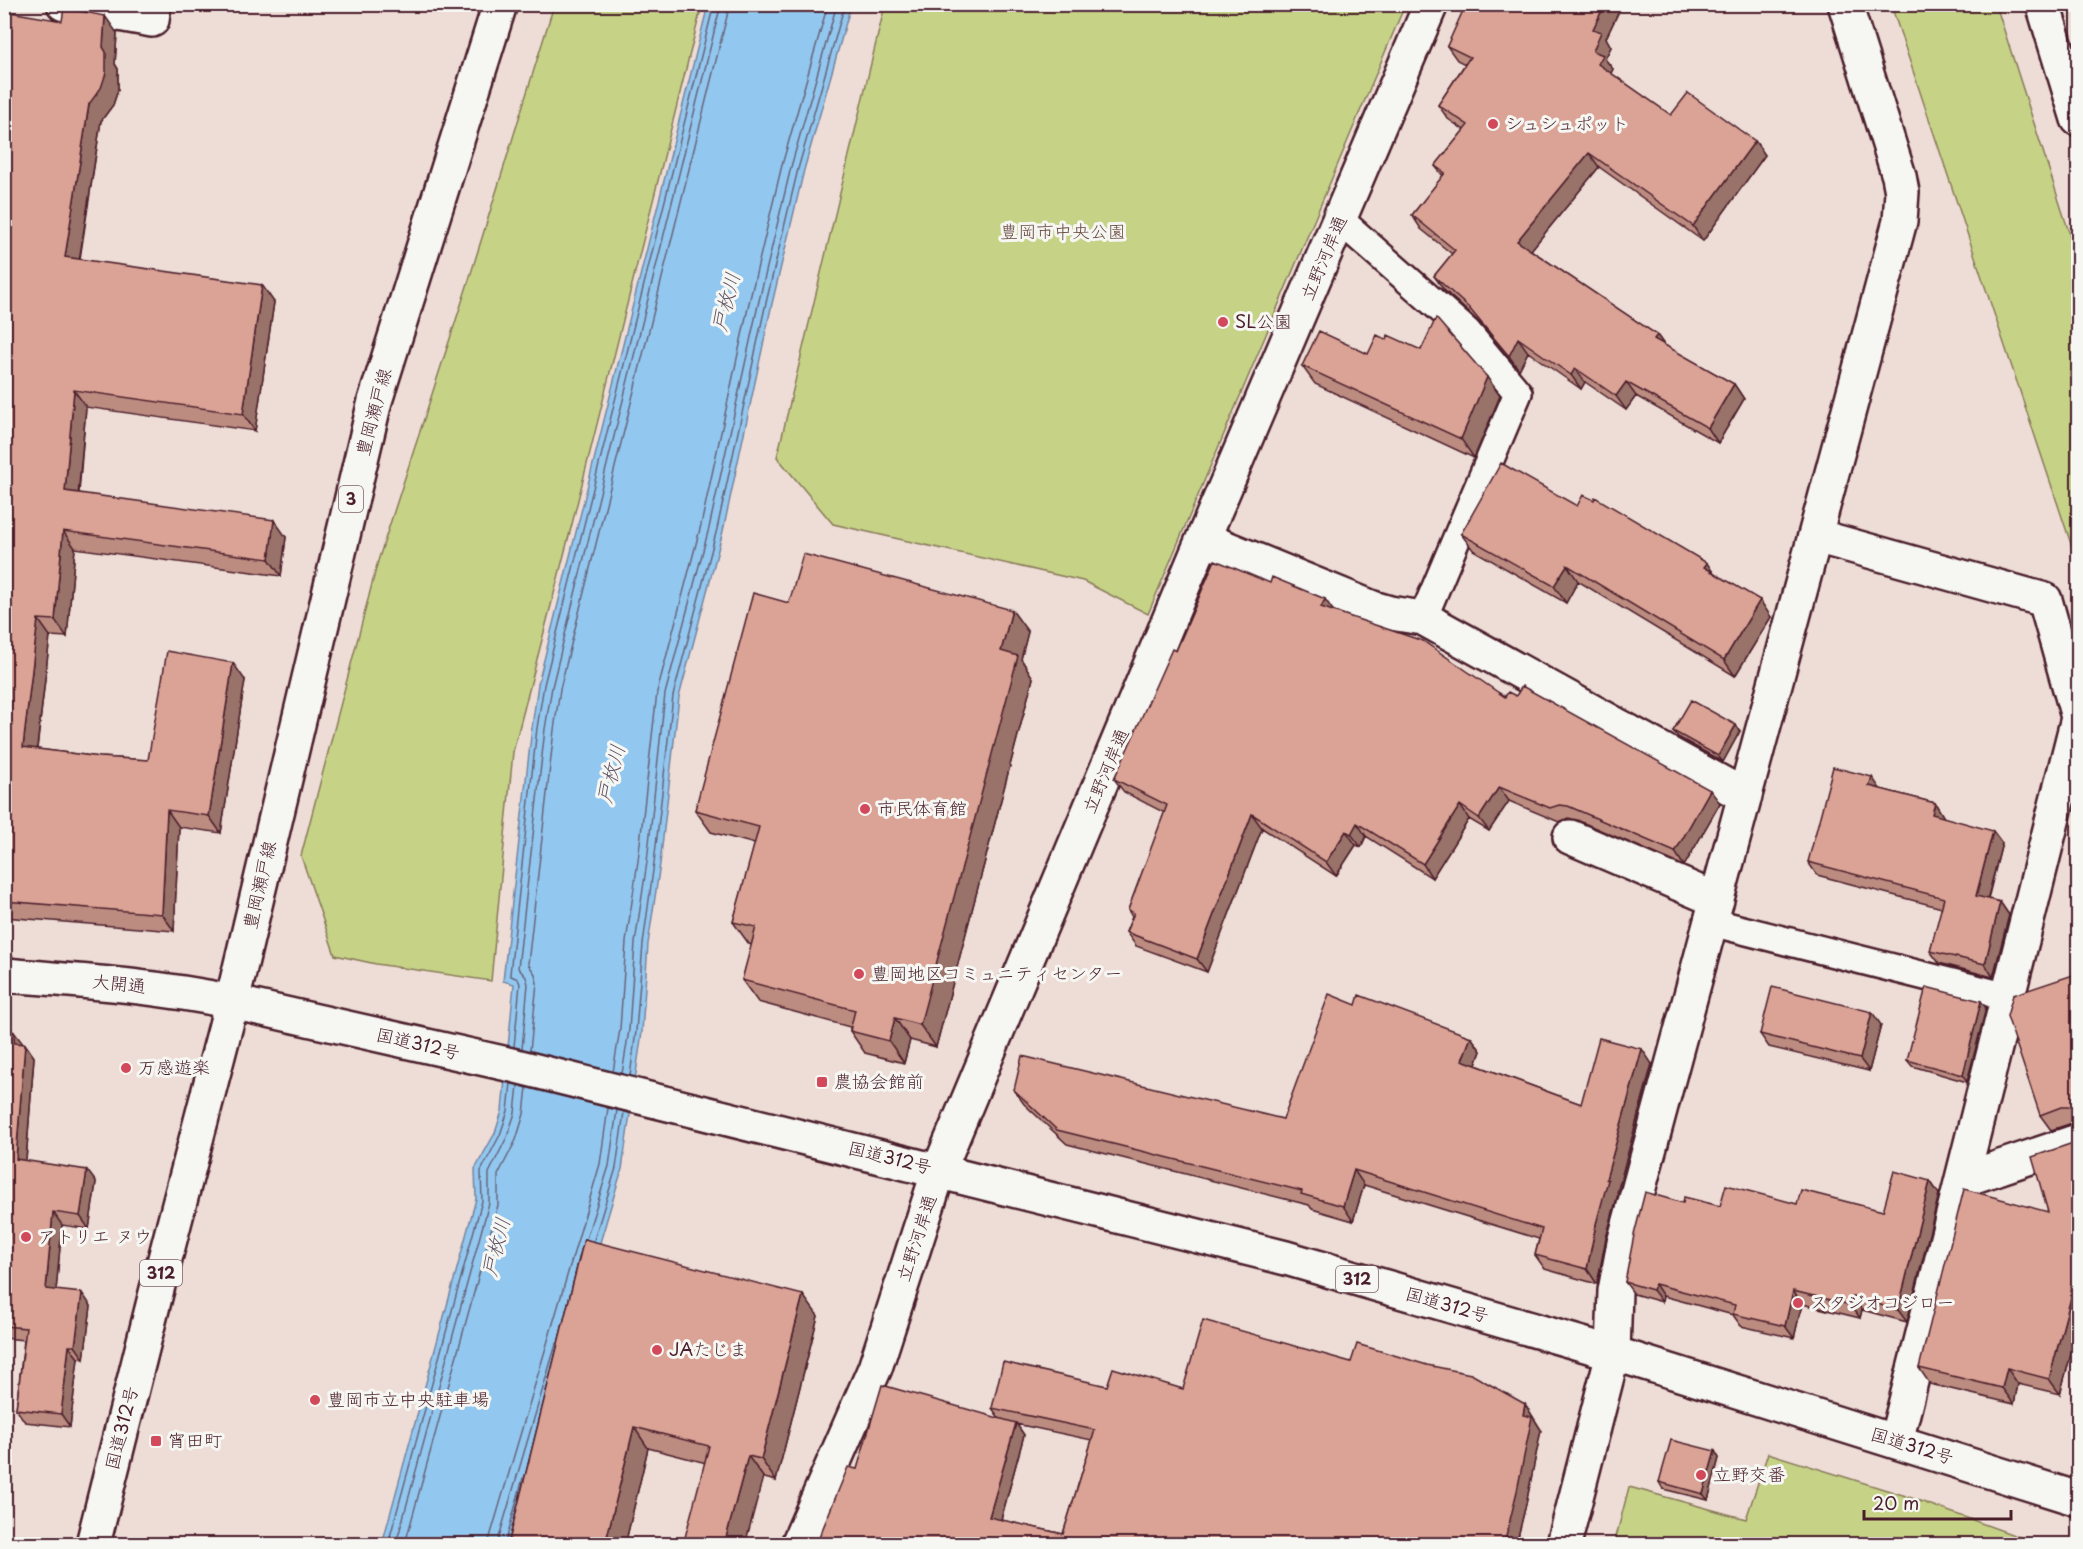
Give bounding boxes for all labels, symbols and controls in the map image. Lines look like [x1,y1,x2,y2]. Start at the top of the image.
place label: シュシュポット [1505,109,1629,136]
marker: シュシュポット [1486,117,1500,131]
street label: 立野河岸通 [1293,211,1353,304]
park label: 豊岡市中央公園 [1000,217,1126,244]
water label: 戸枚川 [703,269,747,334]
place label: SL公園 [1235,307,1292,334]
marker: SL公園 [1216,315,1230,329]
street label: 豊岡瀬戸線 [348,365,397,459]
road number: 3 [339,486,363,512]
street label: 立野河岸通 [1075,724,1135,817]
water label: 戸枚川 [588,741,632,806]
place label: 市民体育館 [877,794,967,821]
marker: 市民体育館 [858,802,872,816]
street label: 豊岡瀬戸線 [235,838,282,932]
place label: 豊岡地区コミュニティセンター [871,959,1122,986]
street label: 大開通 [91,966,147,999]
marker: 豊岡地区コミュニティセンター [852,967,866,981]
street label: 国道312号 [374,1020,463,1065]
place label: 万感遊楽 [138,1053,210,1080]
marker: 万感遊楽 [119,1061,133,1075]
place label: 農協会館前 [834,1067,924,1094]
marker: 農協会館前 [815,1075,829,1089]
street label: 国道312号 [846,1133,935,1180]
street label: 立野河岸通 [889,1191,942,1285]
water label: 戸枚川 [473,1214,517,1279]
place label: アトリエ ヌウ [38,1222,152,1249]
marker: アトリエ ヌウ [19,1230,33,1244]
road number: 312 [140,1260,182,1286]
road number: 312 [1336,1266,1378,1292]
street label: 国道312号 [1403,1279,1492,1328]
place label: スタジオコジロー [1810,1288,1954,1315]
marker: スタジオコジロー [1791,1296,1805,1310]
place label: JAたじま [669,1335,747,1362]
marker: JAたじま [650,1343,664,1357]
street label: 国道312号 [97,1383,144,1472]
place label: 豊岡市立中央駐車場 [327,1385,489,1412]
marker: 豊岡市立中央駐車場 [308,1393,322,1407]
street label: 国道312号 [1868,1419,1957,1470]
place label: 宵田町 [168,1426,222,1453]
marker: 宵田町 [149,1434,163,1448]
place label: 立野交番 [1713,1460,1785,1487]
marker: 立野交番 [1694,1468,1708,1482]
scale bar [1864,1483,2011,1521]
text: 20 m [1873,1489,1919,1516]

